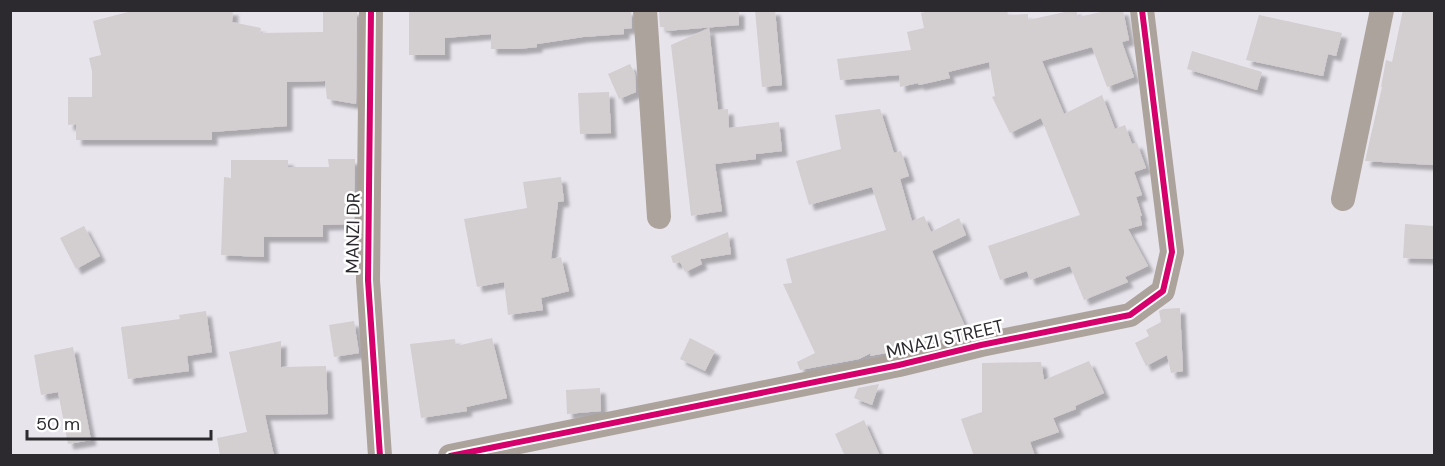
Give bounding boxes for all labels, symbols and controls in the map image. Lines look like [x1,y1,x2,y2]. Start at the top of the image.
street label: MANZI DR [340,192,366,274]
street label: MNAZI STREET [884,314,1006,364]
scale bar [27,403,212,441]
text: 50 m [36,412,80,436]

